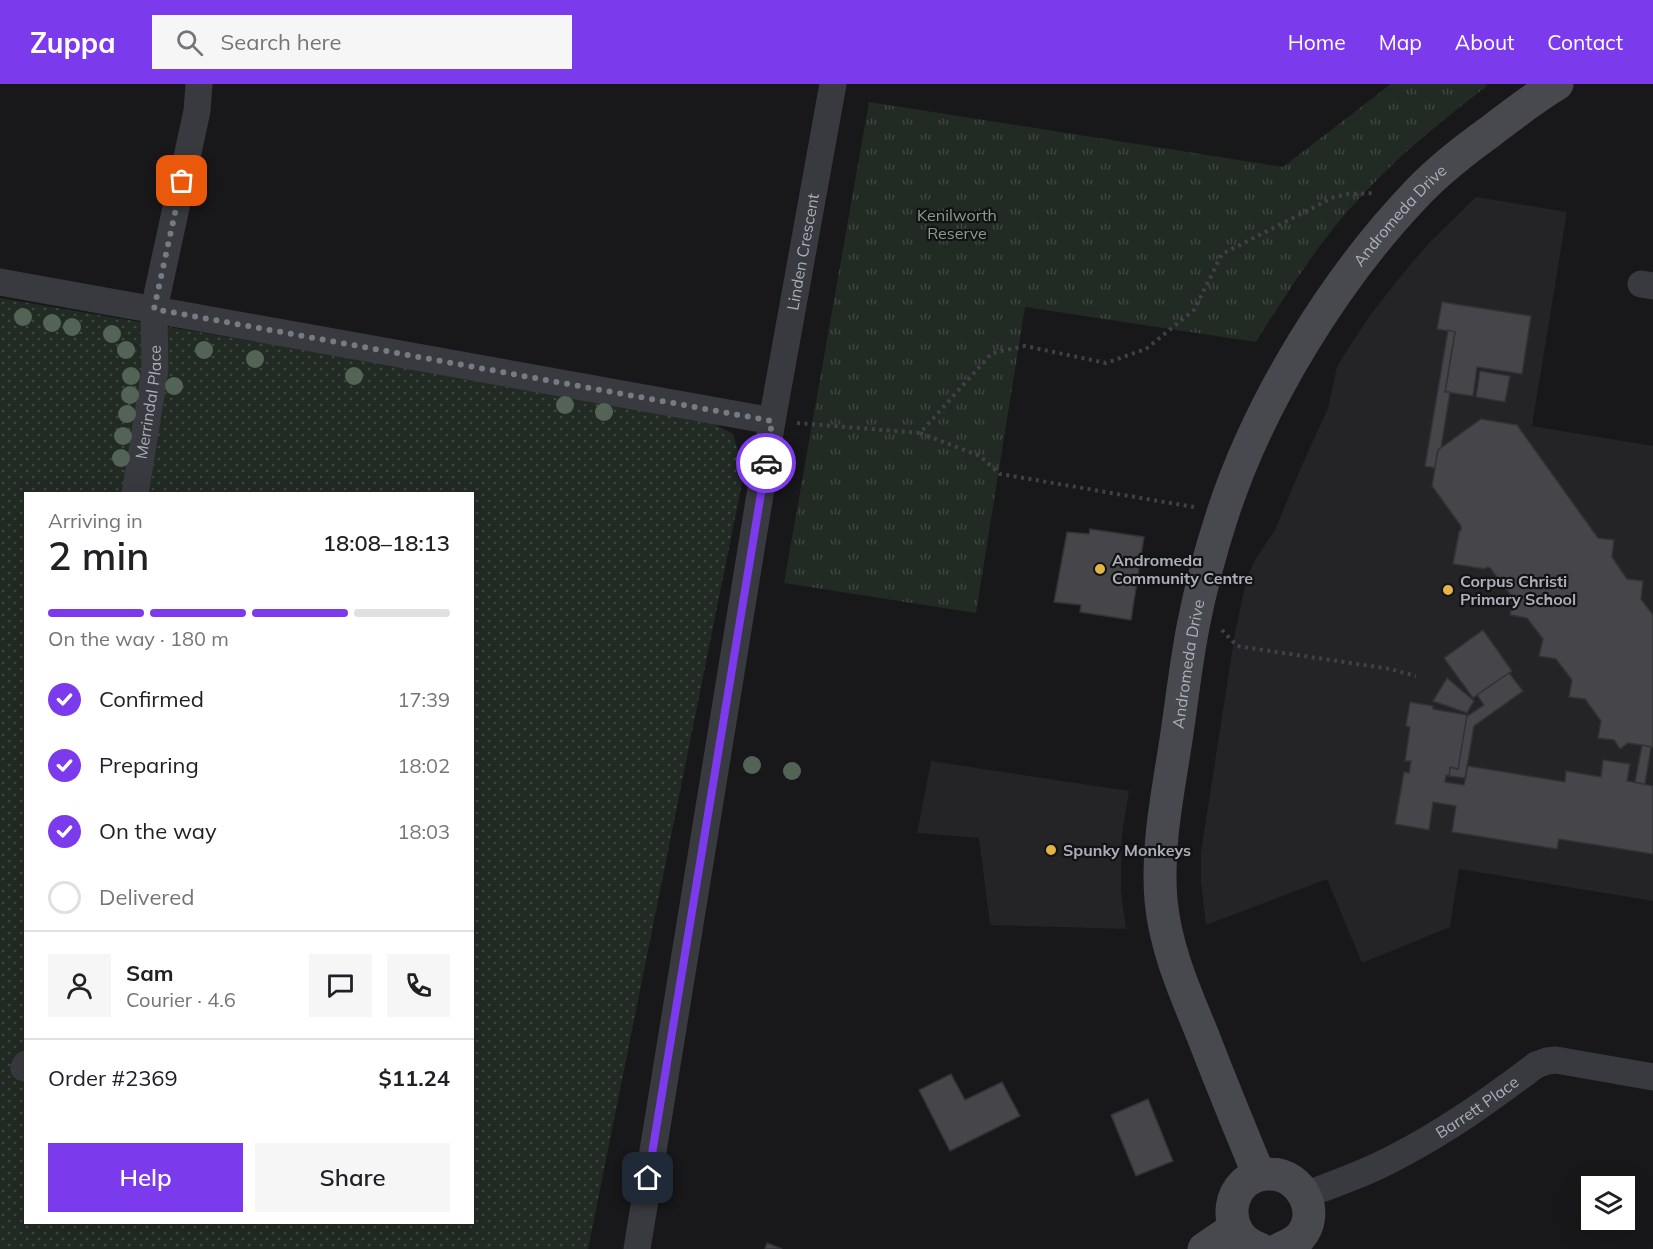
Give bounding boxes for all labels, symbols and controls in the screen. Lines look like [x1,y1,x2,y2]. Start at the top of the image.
search box [152,15,572,69]
text: Zuppa [30,25,116,60]
icon: search [173,26,206,59]
text: Search here [221,28,341,56]
text: Home [1288,29,1346,55]
text: Map [1379,29,1422,55]
text: About [1455,29,1514,55]
text: Contact [1547,29,1623,55]
pin [156,155,207,206]
street label: Andromeda Drive [1349,160,1451,270]
icon: bag [165,164,198,197]
street label: Linden Crescent [782,191,823,312]
park label: Kenilworth Reserve [917,205,997,243]
street label: Merrindal Place [131,345,165,460]
courier [736,433,796,493]
icon: car [750,447,783,480]
text: Arriving in [48,508,143,533]
text: 18:08–18:13 [323,529,450,557]
text: 2 min [48,531,149,580]
place label: Andromeda Community Centre [1112,550,1253,588]
marker: Andromeda Community Centre [1093,562,1107,576]
place label: Corpus Christi Primary School [1460,571,1576,609]
marker: Corpus Christi Primary School [1441,583,1455,597]
street label: Andromeda Drive [1168,597,1209,730]
text: On the way · 180 m [48,626,229,651]
icon: check [48,683,81,716]
text: Confirmed [99,685,204,713]
text: 17:39 [397,687,450,712]
icon: check [48,749,81,782]
text: Preparing [99,751,199,779]
text: 18:02 [397,753,450,778]
icon: check [48,815,81,848]
text: On the way [99,817,217,845]
text: 18:03 [397,819,450,844]
place label: Spunky Monkeys [1063,840,1191,860]
marker: Spunky Monkeys [1044,843,1058,857]
text: Delivered [99,883,194,911]
button: person [48,954,111,1017]
button: chat [309,954,372,1017]
button: phone [387,954,450,1017]
text: Sam [126,959,174,987]
text: Courier · 4.6 [126,987,236,1012]
text: Order #2369 [48,1064,178,1092]
text: $11.24 [379,1064,450,1092]
street label: Barrett Place [1432,1072,1522,1142]
button: Help [48,1143,243,1212]
button: Share [255,1143,450,1212]
pin [622,1152,673,1203]
icon: home [631,1161,664,1194]
map controls [1581,1176,1635,1230]
button: layers [1581,1176,1635,1230]

